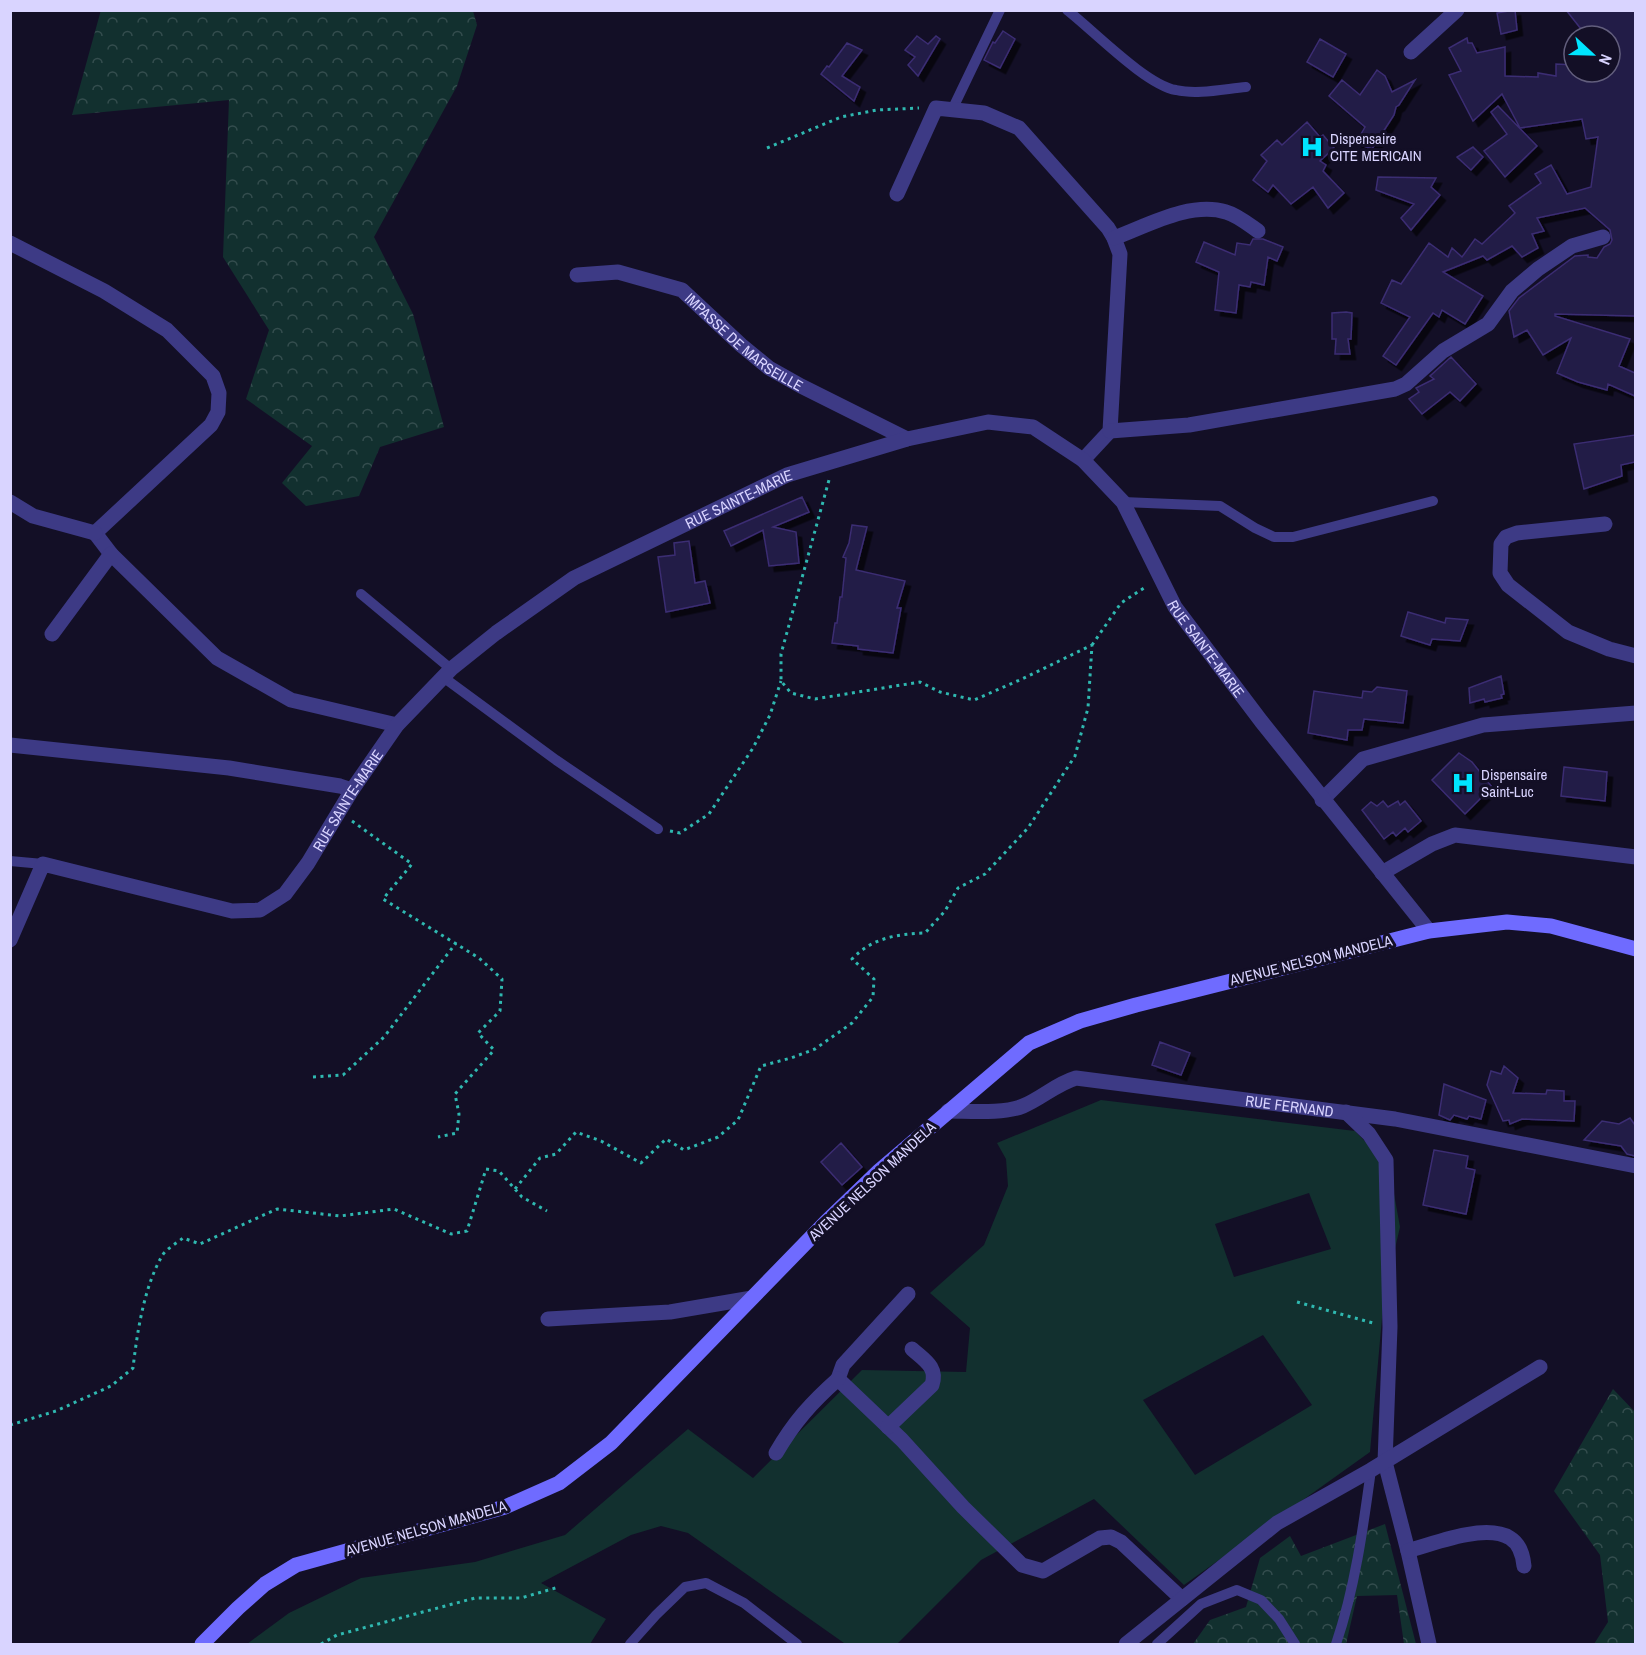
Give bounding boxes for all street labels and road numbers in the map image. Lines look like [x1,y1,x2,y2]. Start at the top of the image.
street label: IMPASSE DE MARSEILLE [681,288,807,396]
street label: RUE SAINTE-MARIE [681,464,795,533]
street label: RUE SAINTE-MARIE [1163,596,1250,701]
street label: RUE SAINTE-MARIE [307,745,388,855]
street label: AVENUE NELSON MANDELA [1227,929,1395,991]
street label: RUE FERNAND [1244,1089,1335,1122]
street label: AVENUE NELSON MANDELA [803,1116,941,1246]
street label: AVENUE NELSON MANDELA [342,1495,510,1561]

